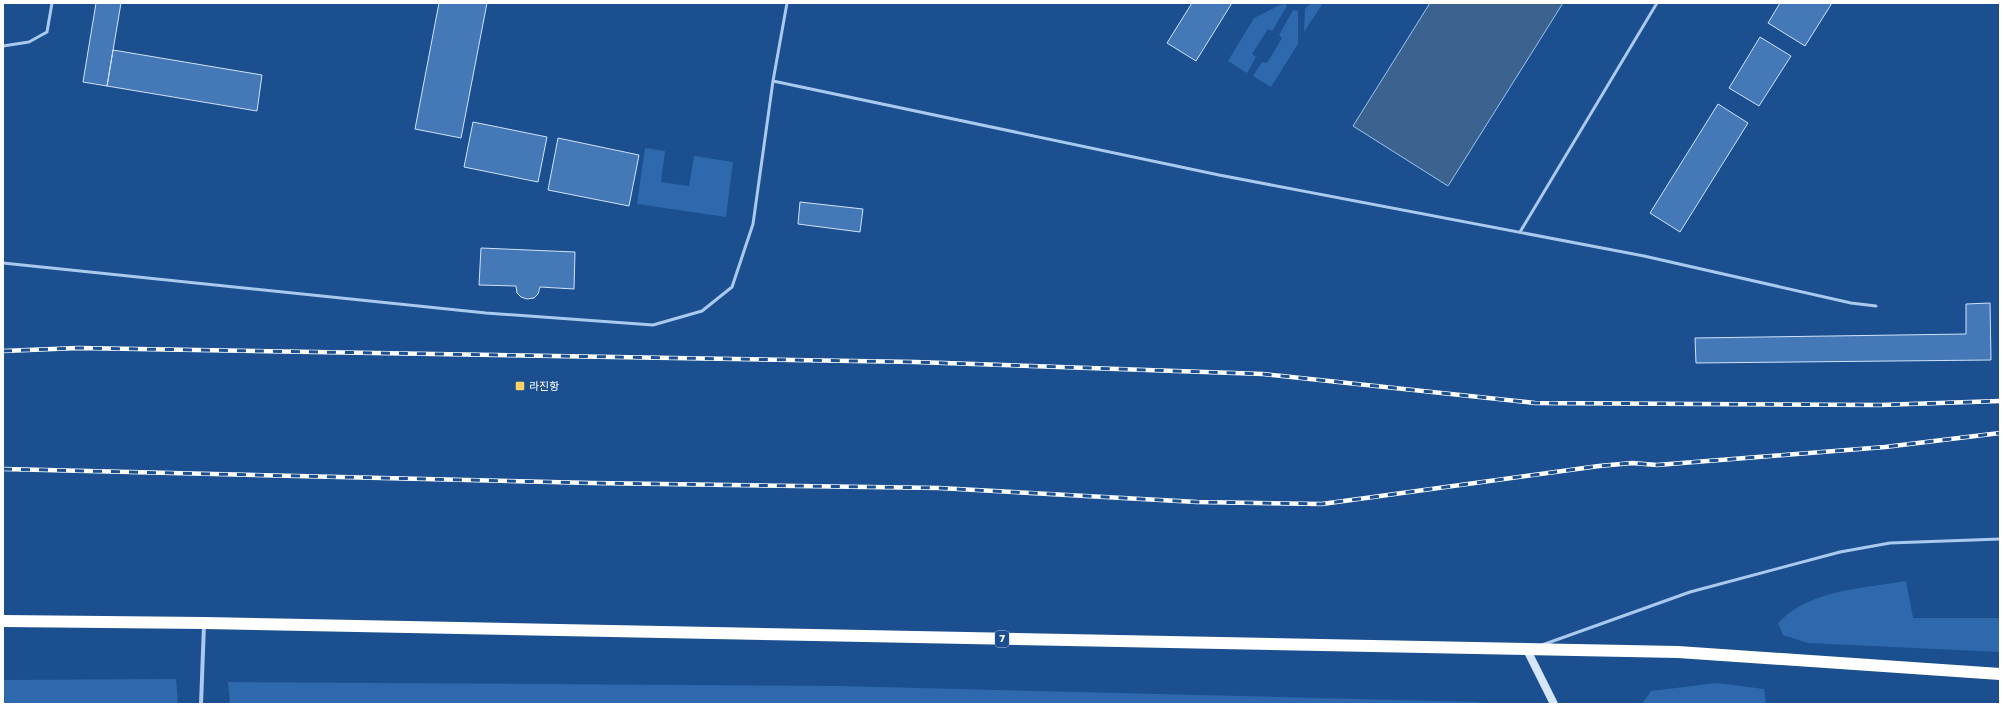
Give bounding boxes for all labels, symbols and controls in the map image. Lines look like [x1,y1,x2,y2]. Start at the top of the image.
marker: 라진항 [514,380,526,392]
place label: 라진항 [529,380,559,393]
road number: 7 [995,631,1009,647]

